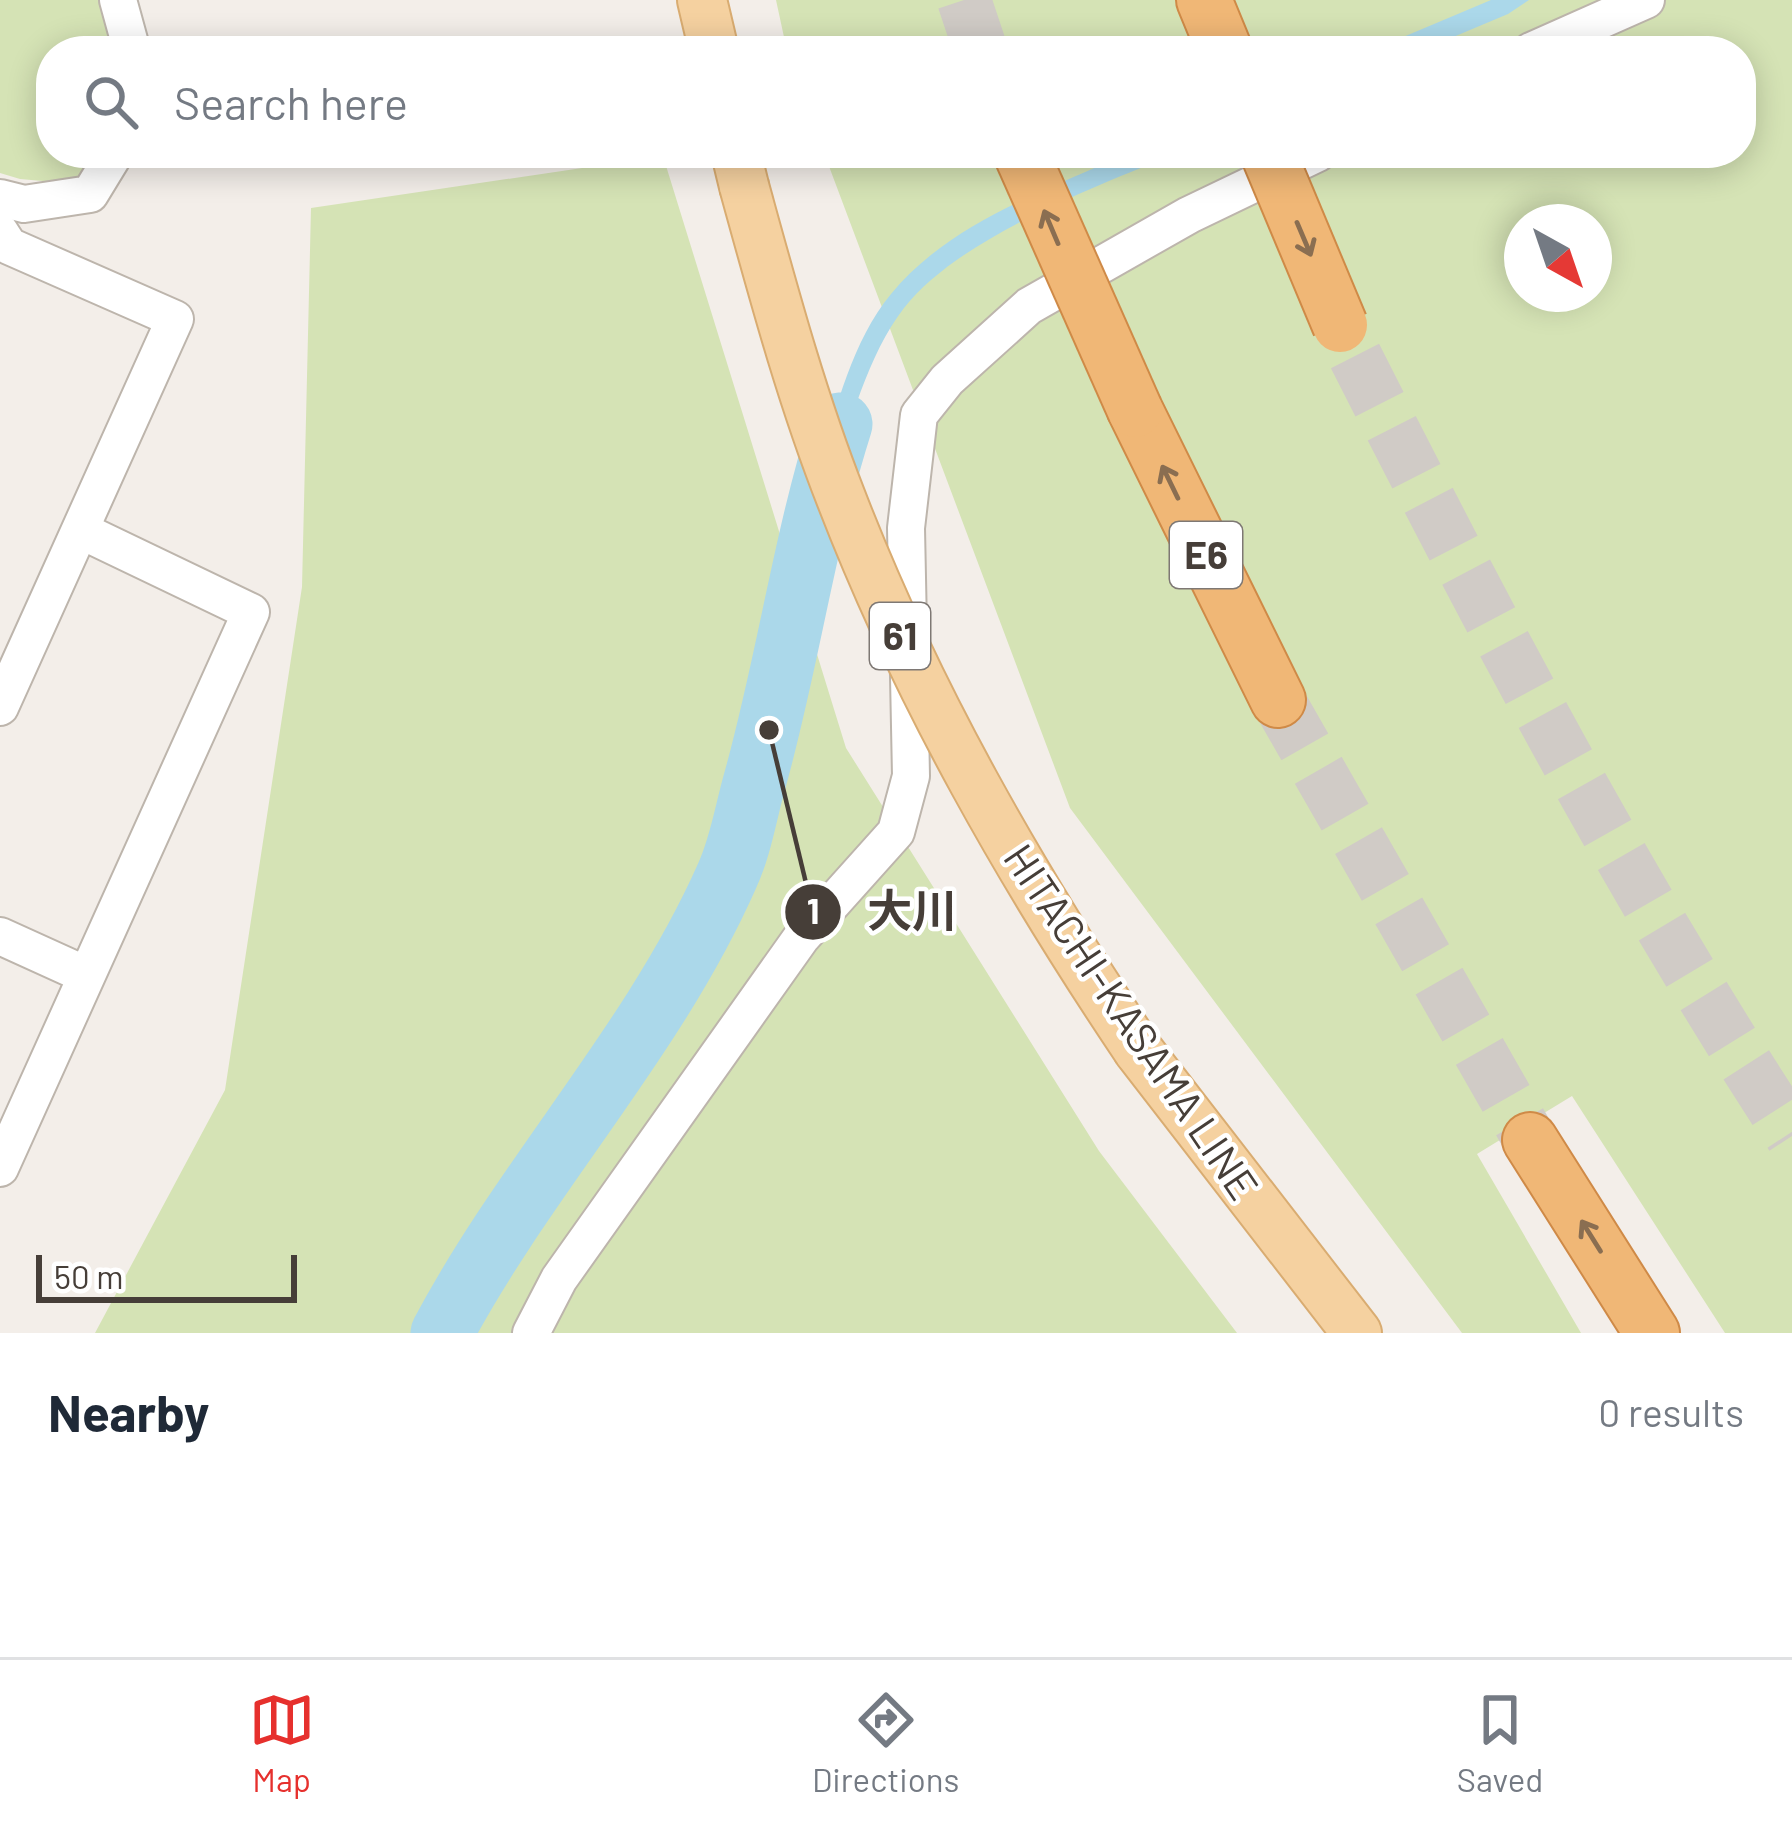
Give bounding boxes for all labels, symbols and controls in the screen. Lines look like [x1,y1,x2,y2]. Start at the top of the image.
search box [36,36,1756,168]
icon: search [78,69,144,135]
text: Search here [174,75,408,129]
north arrow [1504,204,1612,312]
one-way arrow [1039,210,1061,246]
one-way arrow [1295,220,1316,257]
one-way arrow [1158,465,1181,500]
road number: E6 [1170,522,1242,588]
road number: 61 [870,603,930,669]
street label: HITACHI-KASAMA LINE [995,834,1270,1208]
callout: 大川 [783,871,981,952]
text: 大川 [867,882,957,936]
text: 1 [807,888,819,931]
one-way arrow [1579,1220,1603,1254]
scale bar [36,1249,297,1302]
text: 50 m [54,1256,124,1296]
text: Nearby [48,1381,209,1442]
text: 0 results [1598,1388,1744,1435]
tab: Map [249,1687,315,1799]
tab: Directions [812,1687,959,1799]
tab: Saved [1457,1687,1543,1799]

